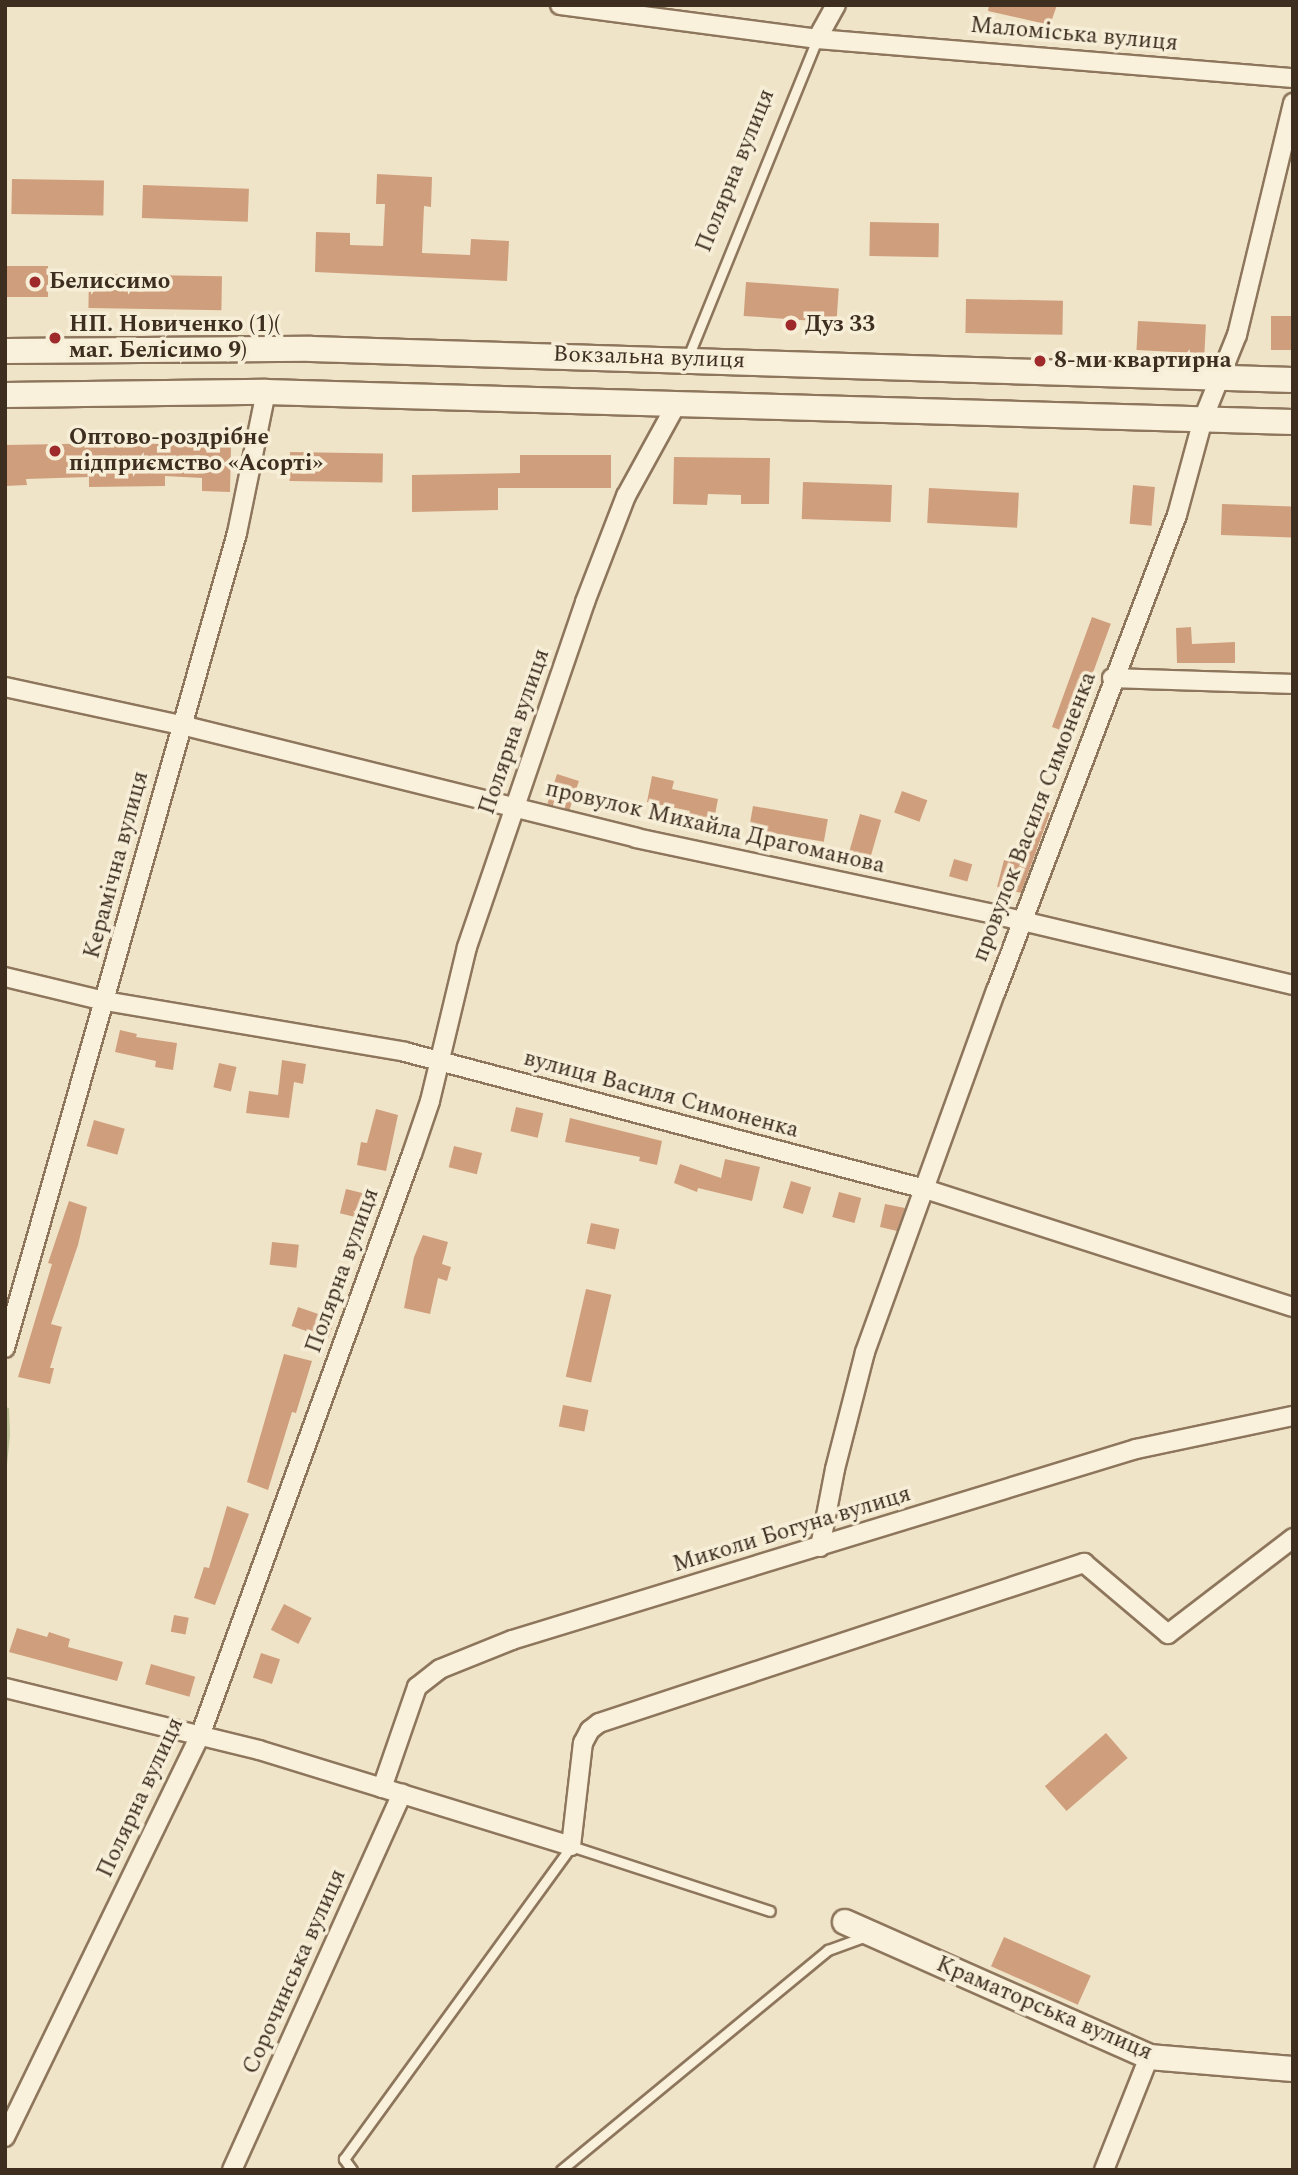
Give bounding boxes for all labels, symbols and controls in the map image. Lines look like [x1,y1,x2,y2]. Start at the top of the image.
street label: Маломіська вулиця [969,12,1179,58]
street label: Полярна вулиця [691,85,781,257]
place label: Белиссимо [49,268,170,296]
marker: Белиссимо [27,274,43,290]
place label: НП. Новиченко (1)( маг. Белісимо 9) [69,311,280,365]
place label: Дуз 33 [805,311,875,339]
marker: Дуз 33 [783,317,799,333]
marker: НП. Новиченко (1)( маг. Белісимо 9) [47,330,63,346]
street label: Вокзальна вулиця [553,341,745,375]
place label: 8-ми квартирна [1054,347,1231,375]
marker: 8-ми квартирна [1032,353,1048,369]
place label: Оптово-роздрібне підприємство «Асортi» [69,424,323,478]
marker: Оптово-роздрібне підприємство «Асортi» [47,443,63,459]
street label: Полярна вулиця [474,646,556,818]
street label: провулок Василя Симоненка [967,668,1103,966]
street label: Керамічна вулиця [79,768,155,962]
street label: провулок Михайла Драгоманова [542,775,888,881]
street label: вулиця Василя Симоненка [521,1045,801,1145]
street label: Полярна вулиця [300,1185,386,1357]
street label: Миколи Богуна вулиця [670,1481,914,1579]
street label: Полярна вулиця [92,1714,190,1882]
street label: Сорочинська вулиця [237,1865,353,2079]
street label: Краматорська вулиця [932,1951,1156,2067]

